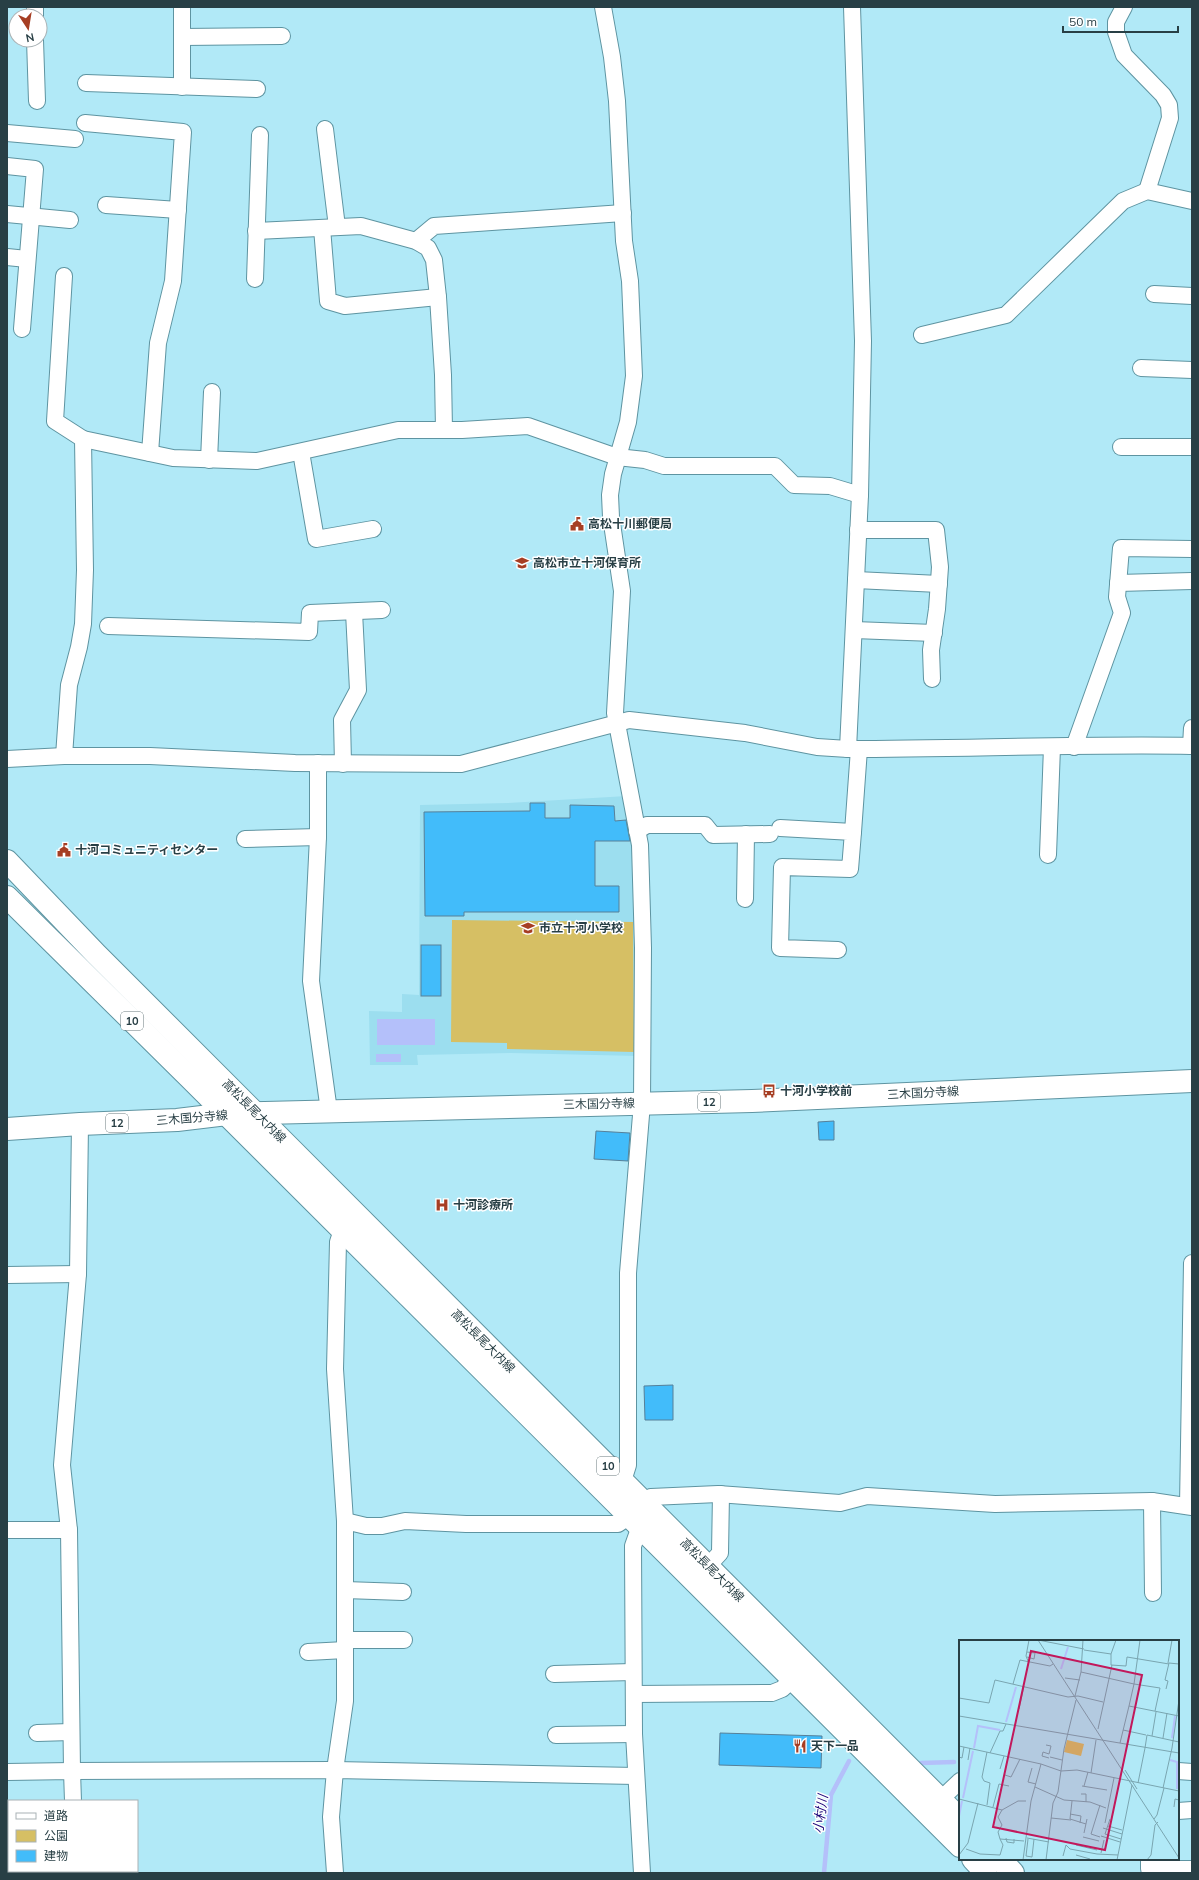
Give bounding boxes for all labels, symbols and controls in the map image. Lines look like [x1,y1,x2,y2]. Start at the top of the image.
north arrow [8,8,48,48]
scale bar [1063,8,1178,34]
text: 50 m [1069,14,1097,29]
text: N [25,30,36,45]
public building icon: 高松十川郵便局 [569,516,585,532]
place label: 高松十川郵便局 [588,516,672,531]
school or university icon: 高松市立十河保育所 [514,555,530,571]
place label: 高松市立十河保育所 [533,555,641,570]
public building icon: 十河コミュニティセンター [56,842,72,858]
place label: 十河コミュニティセンター [75,842,218,857]
school or university icon: 市立十河小学校 [520,920,536,936]
place label: 市立十河小学校 [539,920,623,935]
road number: 10 [121,1012,143,1030]
street label: 高松長尾大内線 [219,1076,289,1146]
bus stop icon: 十河小学校前 [761,1083,777,1099]
place label: 十河小学校前 [780,1083,852,1098]
street label: 三木国分寺線 [887,1083,959,1102]
road number: 12 [698,1093,720,1111]
street label: 三木国分寺線 [563,1095,635,1112]
street label: 三木国分寺線 [155,1107,228,1128]
road number: 12 [106,1114,128,1132]
hospital icon: 十河診療所 [434,1197,450,1213]
place label: 十河診療所 [453,1197,513,1212]
street label: 高松長尾大内線 [448,1306,518,1376]
road number: 10 [597,1457,619,1475]
street label: 高松長尾大内線 [677,1535,747,1605]
inset map [959,1640,1179,1860]
restaurant icon: 天下一品 [792,1738,808,1754]
place label: 天下一品 [811,1738,859,1753]
water label: 小村川 [809,1792,831,1834]
legend [8,1800,138,1872]
text: 道路 [44,1808,68,1823]
text: 公園 [44,1828,68,1843]
text: 建物 [44,1848,68,1863]

